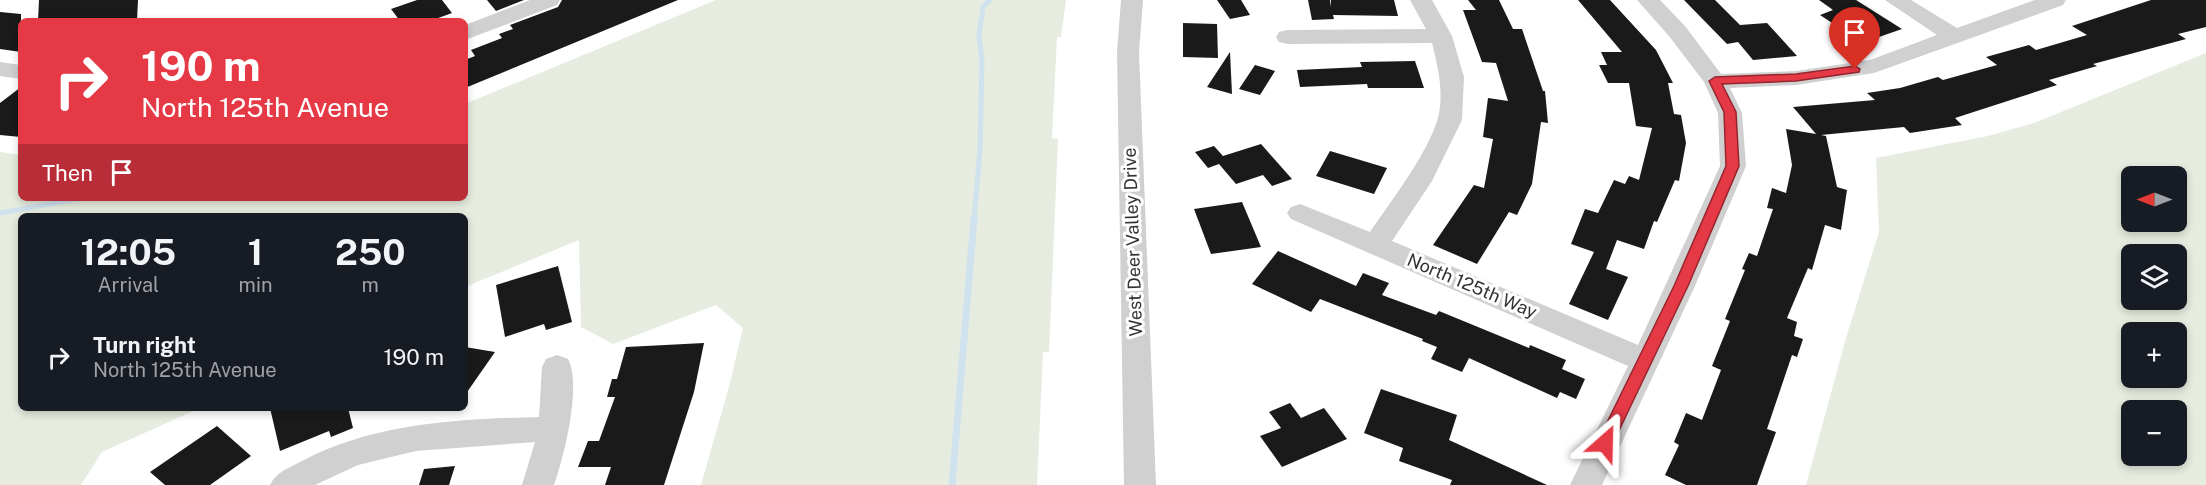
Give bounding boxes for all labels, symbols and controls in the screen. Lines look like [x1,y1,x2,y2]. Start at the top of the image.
pin [1829,7,1880,69]
icon: arrive [1838,16,1871,49]
text: 190 m [141,41,261,90]
icon: right [42,42,120,120]
text: North 125th Avenue [141,91,389,123]
street label: West Deer Valley Drive [1119,147,1146,337]
icon: arrive [105,156,138,189]
text: Then [42,160,93,186]
north arrow [2121,166,2187,232]
map controls [2121,166,2187,466]
text: 12:05 [81,231,176,273]
text: 1 [248,231,263,273]
text: 250 [335,231,405,273]
button: layers [2121,244,2187,310]
street label: North 125th Way [1404,249,1540,322]
text: Arrival [97,273,159,297]
text: min [239,273,273,297]
text: m [362,273,379,297]
button: + [2121,322,2187,388]
text: Turn right [93,332,196,358]
icon: right [42,341,75,374]
text: 190 m [384,344,444,370]
text: North 125th Avenue [93,358,277,382]
button: − [2121,400,2187,466]
position arrow [1573,411,1637,475]

